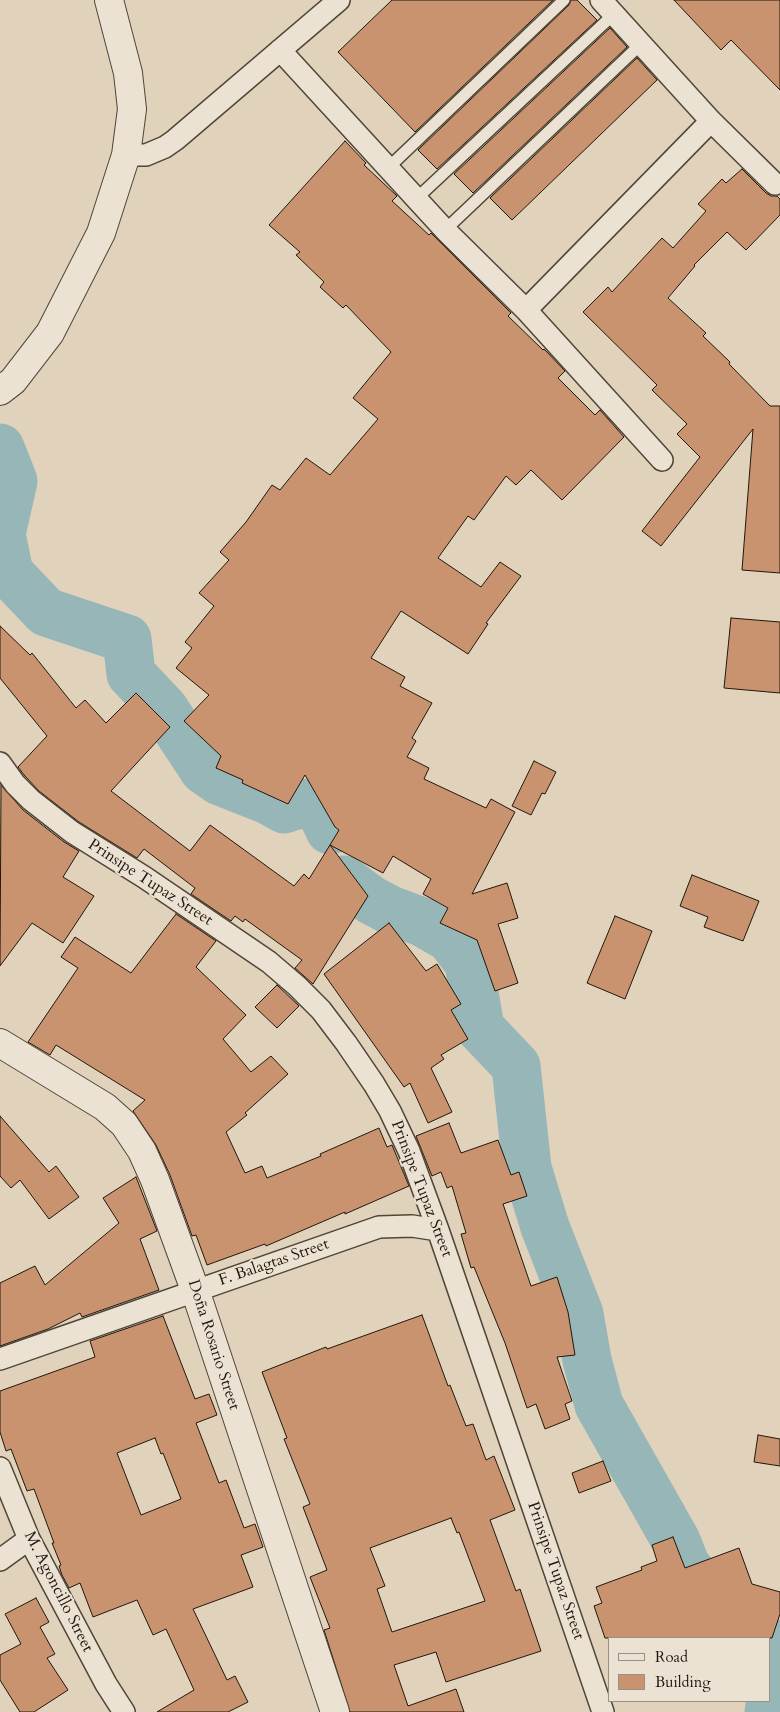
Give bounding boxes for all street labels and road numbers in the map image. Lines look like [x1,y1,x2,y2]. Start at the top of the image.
street label: Prinsipe Tupaz Street [84,836,216,930]
street label: Prinsipe Tupaz Street [386,1118,456,1260]
street label: F. Balagtas Street [216,1235,332,1291]
street label: Doña Rosario Street [183,1277,243,1413]
street label: Prinsipe Tupaz Street [522,1499,588,1643]
street label: M. Agoncillo Street [19,1528,97,1656]

